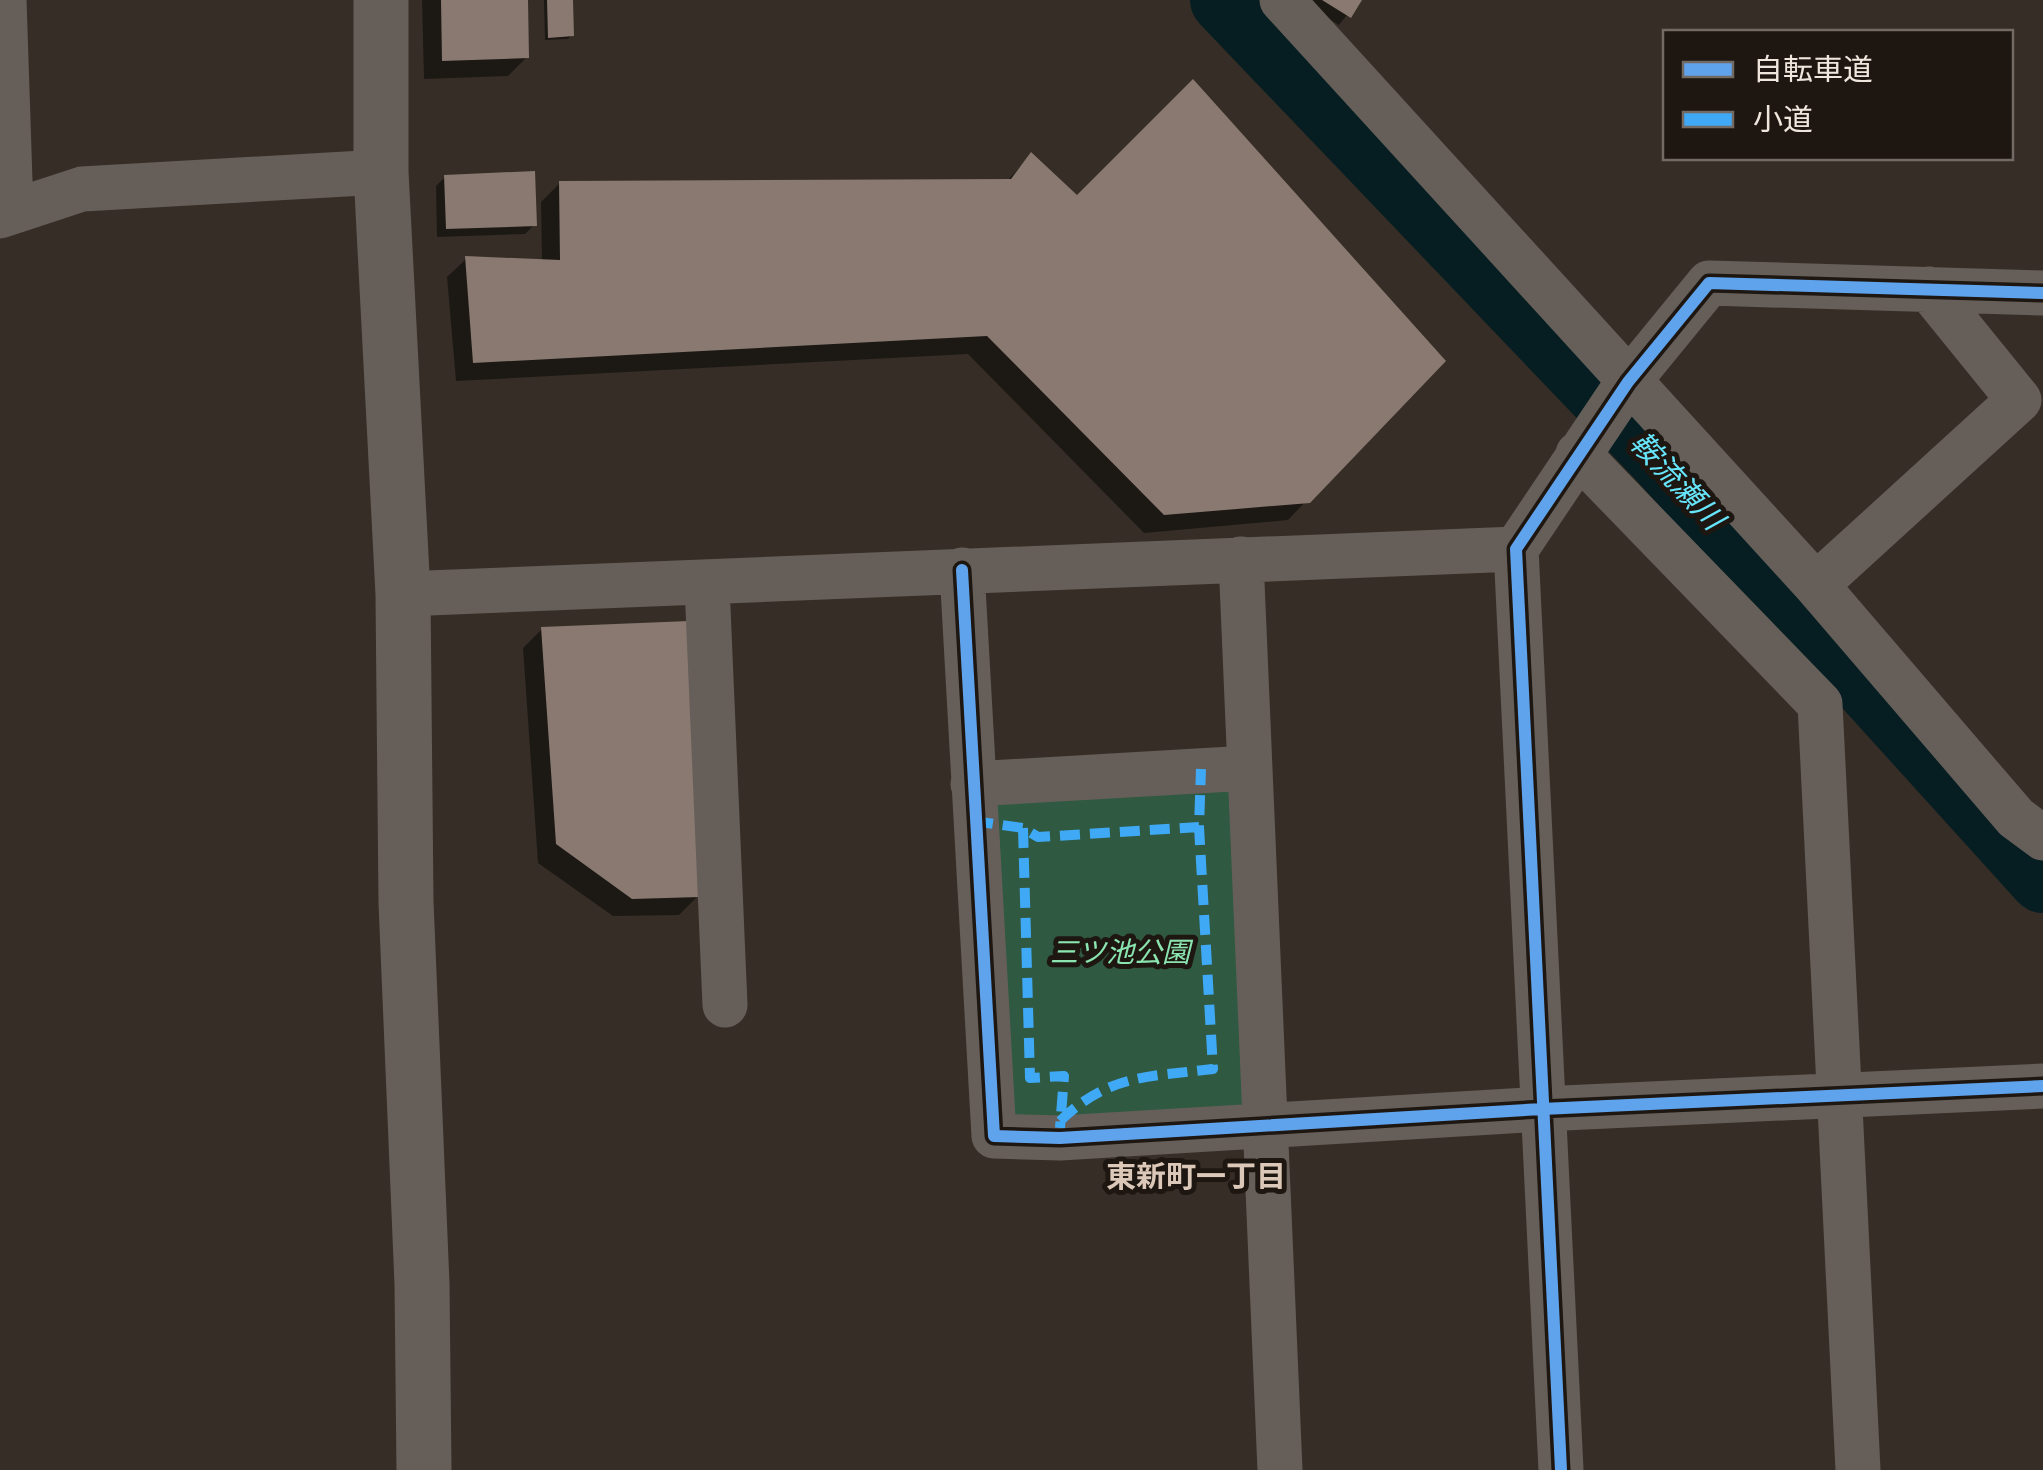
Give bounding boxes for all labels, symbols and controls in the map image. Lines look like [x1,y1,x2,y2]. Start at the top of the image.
legend [1663,30,2013,160]
text: 自転車道 [1753,45,1873,89]
text: 小道 [1753,95,1813,139]
water label: 鞍流瀬川 [1622,420,1738,540]
park label: 三ツ池公園 [1050,930,1194,970]
district label: 東新町一丁目 [1106,1152,1286,1196]

